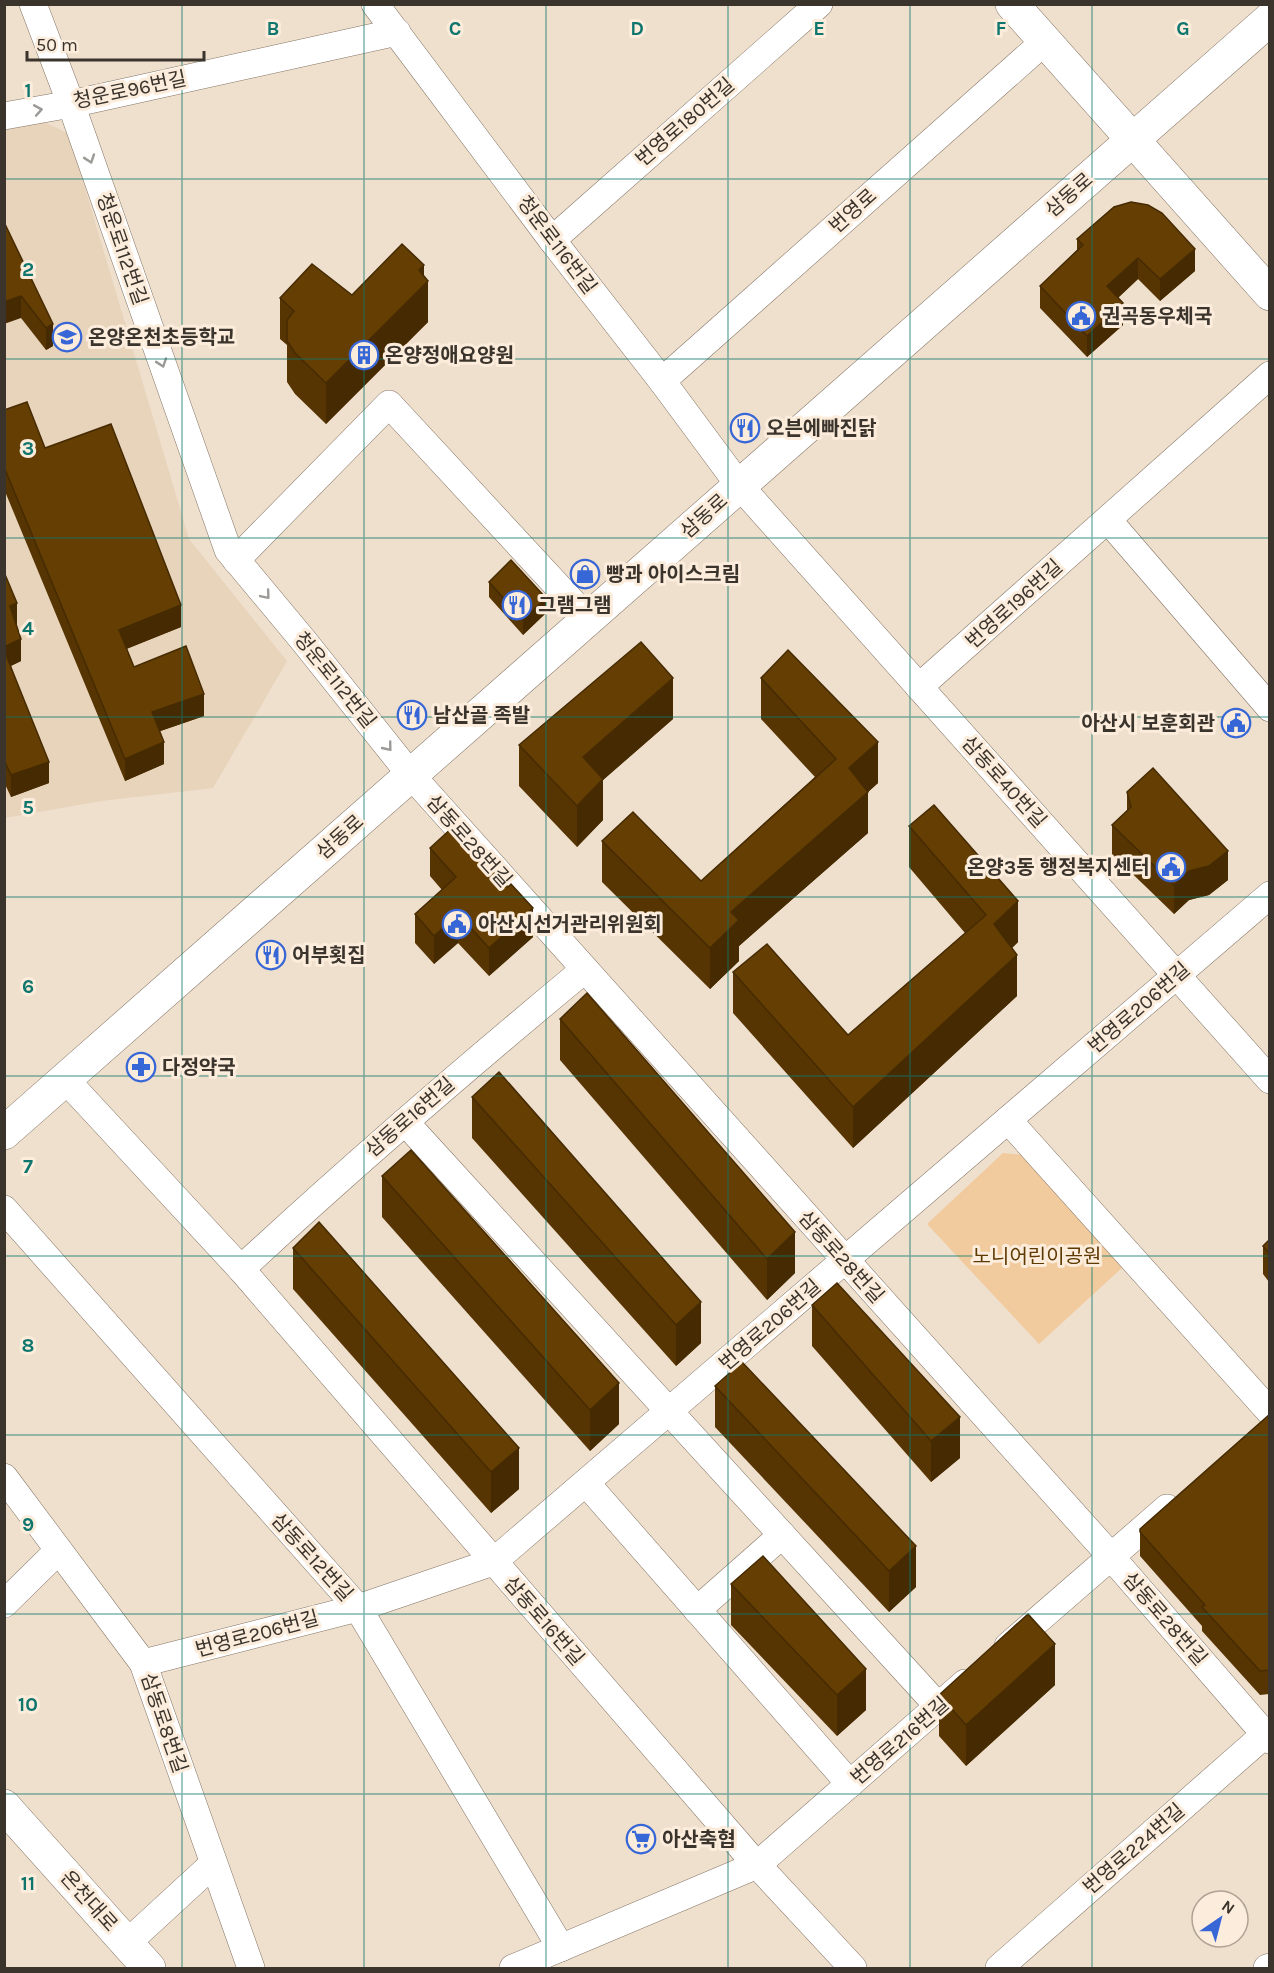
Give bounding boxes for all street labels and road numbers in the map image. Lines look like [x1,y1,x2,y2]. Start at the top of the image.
street label: 청운로96번길 [71,67,189,113]
street label: 번영로180번길 [631,73,739,171]
street label: 삼동로 [1041,168,1097,222]
street label: 번영로 [825,184,881,238]
street label: 청운로112번길 [92,190,152,308]
street label: 청운로116번길 [513,191,601,299]
street label: 삼동로 [676,489,732,543]
street label: 번영로196번길 [961,555,1067,653]
street label: 청운로112번길 [289,627,381,733]
street label: 삼동로40번길 [957,732,1051,832]
street label: 삼동로28번길 [422,790,516,892]
street label: 삼동로 [312,810,368,864]
street label: 번영로206번길 [1084,958,1194,1058]
street label: 삼동로16번길 [361,1072,459,1162]
street label: 삼동로28번길 [794,1206,888,1308]
street label: 번영로206번길 [715,1275,825,1375]
street label: 삼동로12번길 [267,1508,357,1606]
street label: 삼동로28번길 [1118,1568,1212,1670]
street label: 삼동로16번길 [499,1572,589,1670]
street label: 번영로206번길 [193,1606,321,1662]
street label: 삼동로8번길 [136,1670,192,1776]
street label: 번영로216번길 [847,1692,953,1790]
street label: 번영로224번길 [1079,1799,1189,1899]
street label: 온천대로 [56,1866,122,1936]

